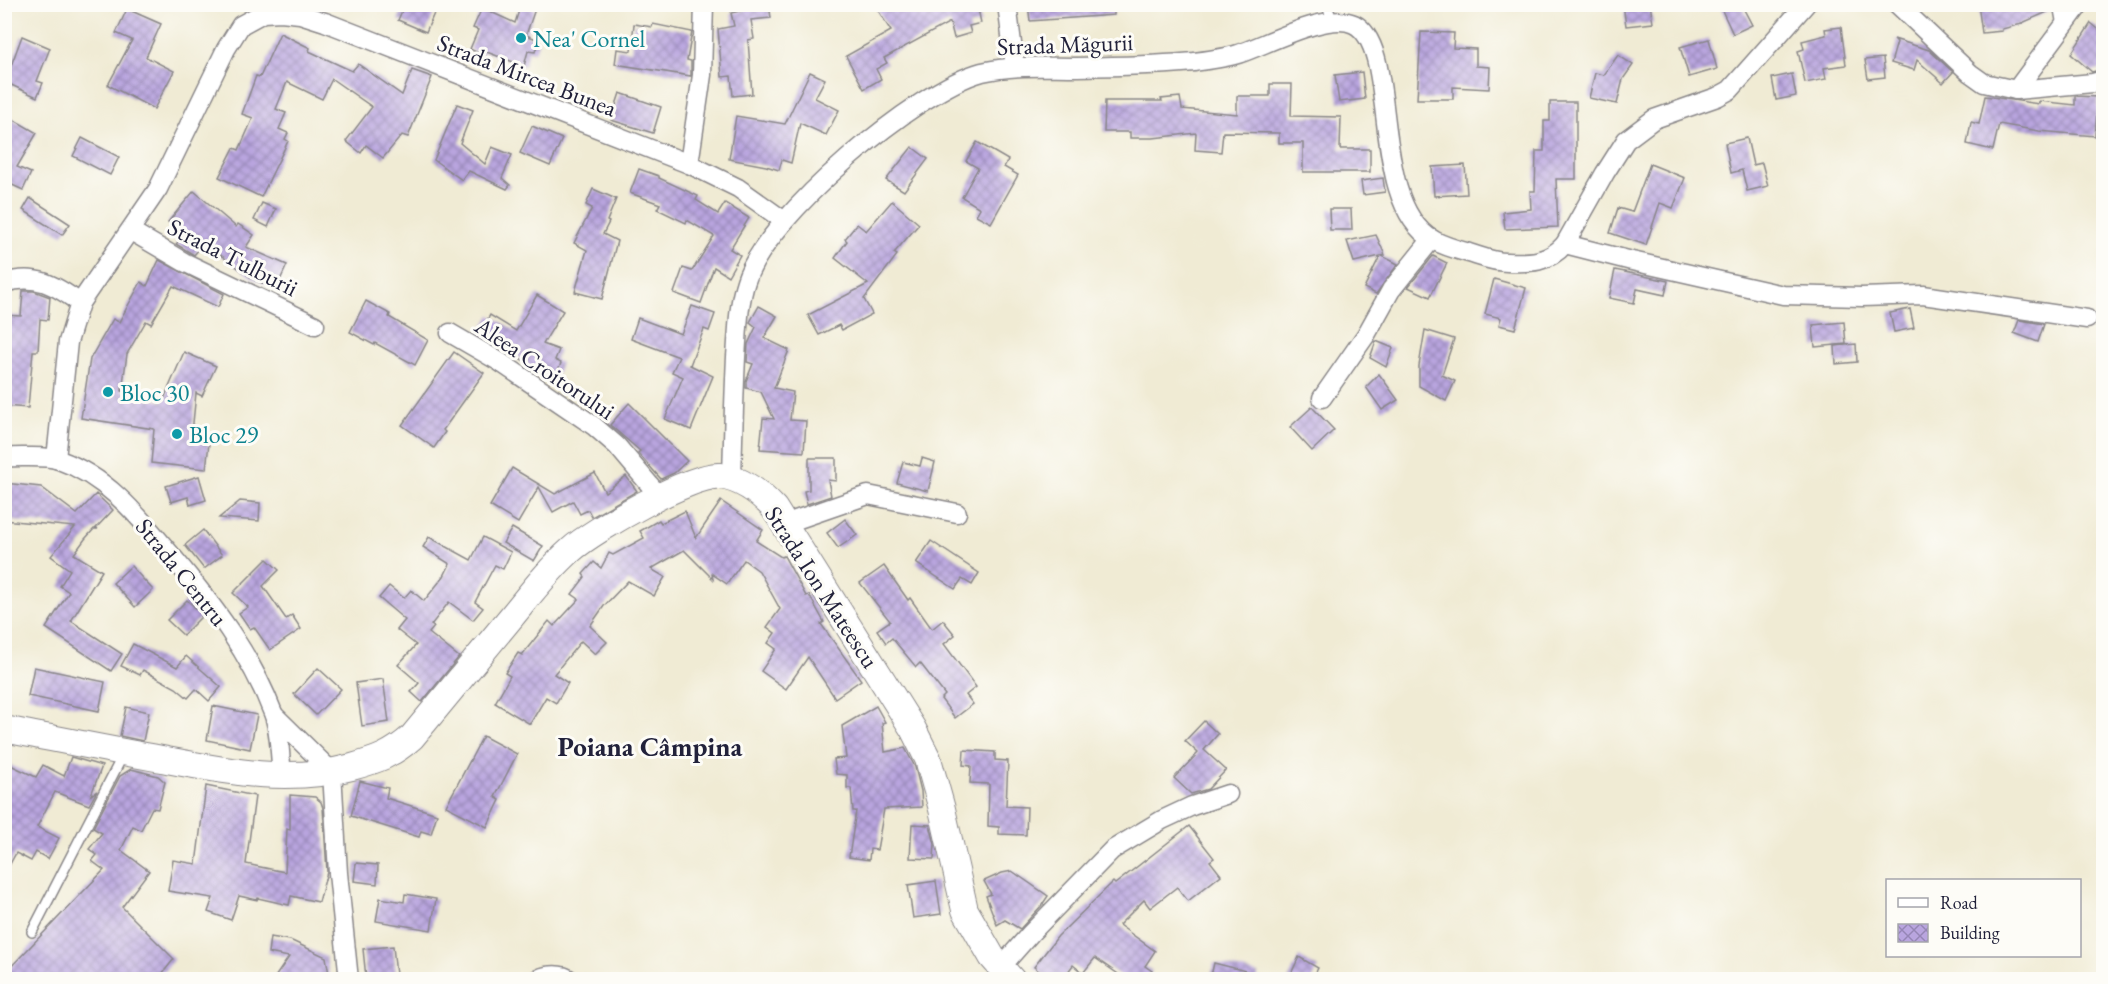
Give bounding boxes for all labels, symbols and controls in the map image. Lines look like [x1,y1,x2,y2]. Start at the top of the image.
place label: Nea' Cornel [533,23,646,54]
street label: Strada Măgurii [996,26,1134,62]
street label: Strada Mircea Bunea [433,27,621,124]
marker: Nea' Cornel [514,31,528,45]
street label: Strada Tulburii [163,211,303,303]
street label: Aleea Croitorului [468,309,621,426]
place label: Bloc 30 [120,377,189,408]
marker: Bloc 30 [101,385,115,399]
place label: Bloc 29 [189,419,259,450]
marker: Bloc 29 [170,427,184,441]
street label: Strada Ion Mateescu [758,500,886,674]
street label: Strada Centru [129,512,235,633]
district label: Poiana Câmpina [558,729,743,764]
legend [1886,879,2081,957]
text: Road [1940,891,1979,914]
text: Building [1940,921,2000,944]

